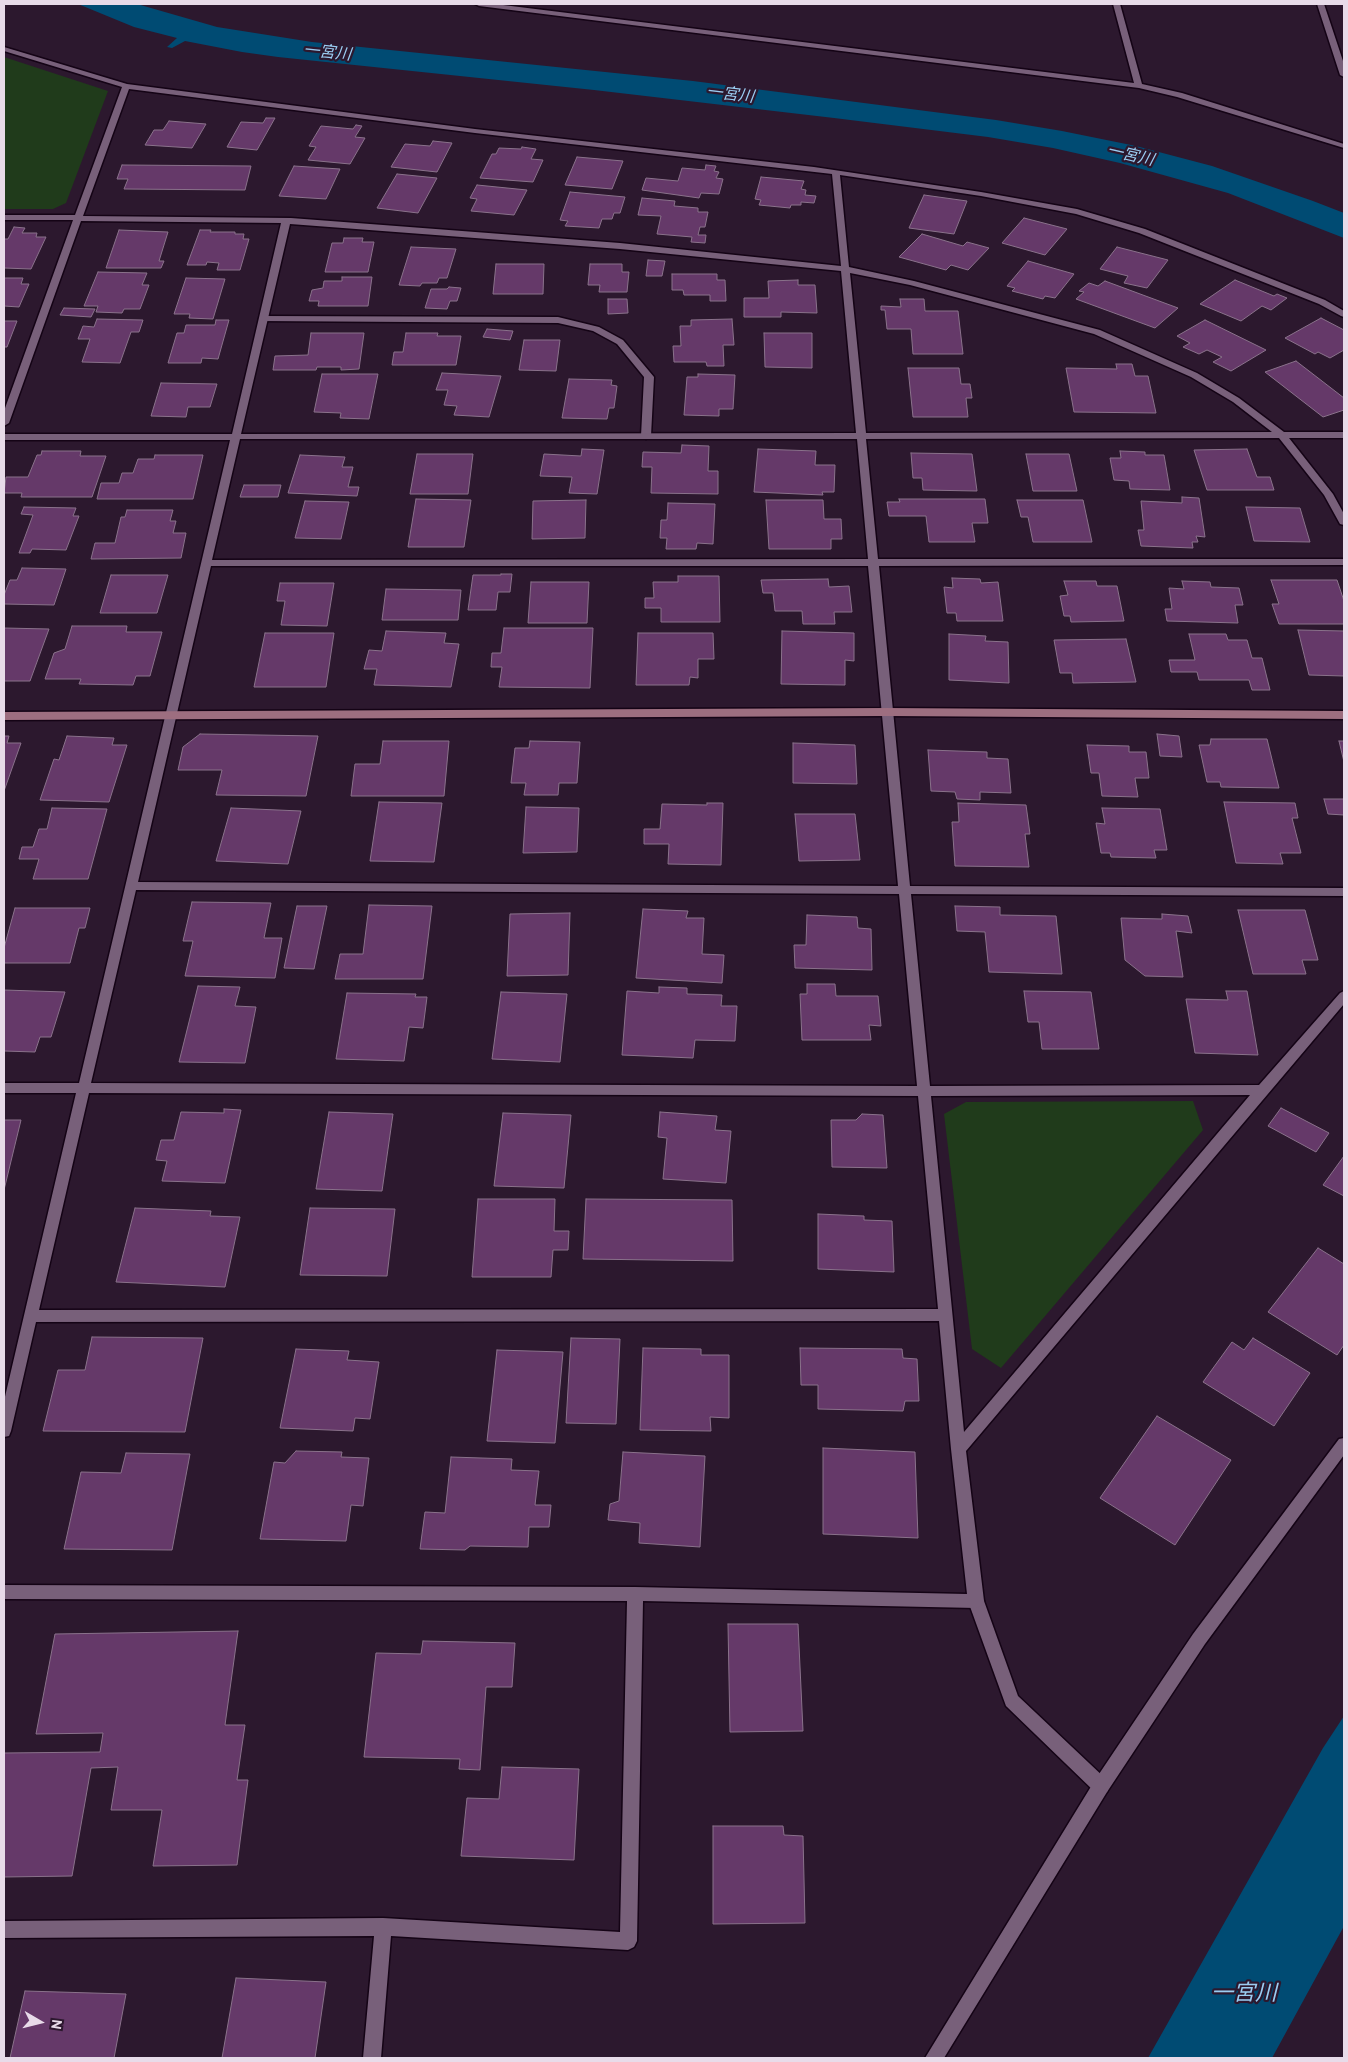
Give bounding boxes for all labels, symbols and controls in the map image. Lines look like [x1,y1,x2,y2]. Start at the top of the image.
water label: 一宮川 [302,42,352,66]
water label: 一宮川 [705,84,755,108]
water label: 一宮川 [1104,142,1156,172]
water label: 一宮川 [1211,1983,1277,2009]
north arrow [15,1997,65,2047]
text: N [46,2018,64,2030]

